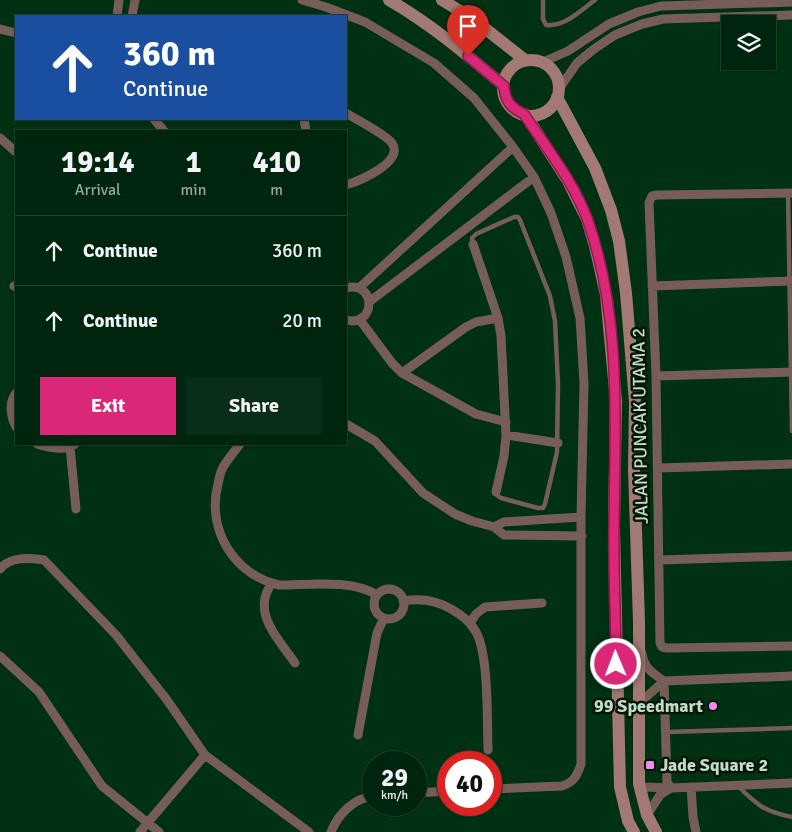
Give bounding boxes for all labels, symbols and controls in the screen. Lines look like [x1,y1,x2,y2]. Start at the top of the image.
pin [447,5,489,56]
icon: arrive [454,12,482,40]
map controls [721,15,776,70]
button: layers [721,15,776,70]
text: 360 m [123,32,216,75]
icon: ahead [40,35,105,100]
text: Continue [123,75,208,102]
text: 19:14 [61,144,135,181]
text: 1 [185,144,202,181]
text: 410 [252,144,301,181]
text: Arrival [75,180,121,200]
text: min [181,180,206,200]
text: m [270,180,283,200]
icon: ahead [40,237,68,265]
text: Continue [83,239,158,263]
text: 360 m [272,239,322,263]
icon: ahead [40,307,68,335]
text: Continue [83,309,158,333]
text: 20 m [282,309,322,333]
street label: JALAN PUNCAK UTAMA 2 [627,328,653,524]
button: Exit [40,377,176,435]
button: Share [186,377,322,435]
position arrow [589,637,641,689]
place label: 99 Speedmart [594,695,703,717]
marker: 99 Speedmart [707,700,719,712]
speed limit sign: 40 [437,751,502,816]
place label: Jade Square 2 [660,754,768,776]
marker: Jade Square 2 [644,759,656,771]
text: 29 [381,762,408,793]
text: km/h [381,788,408,803]

